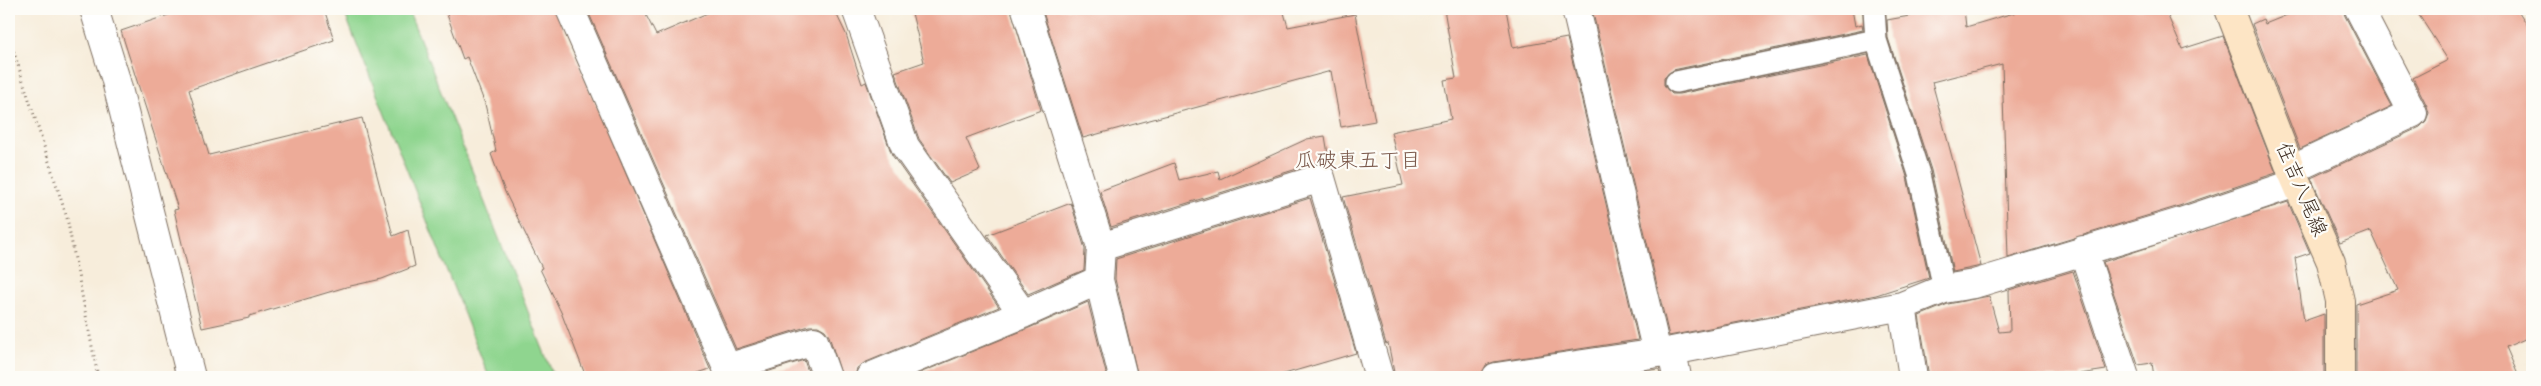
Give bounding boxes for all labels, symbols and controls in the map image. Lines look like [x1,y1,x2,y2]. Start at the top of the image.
street label: 住吉八尾線 [2267,138,2333,242]
district label: 瓜破東五丁目 [1295,147,1421,177]

